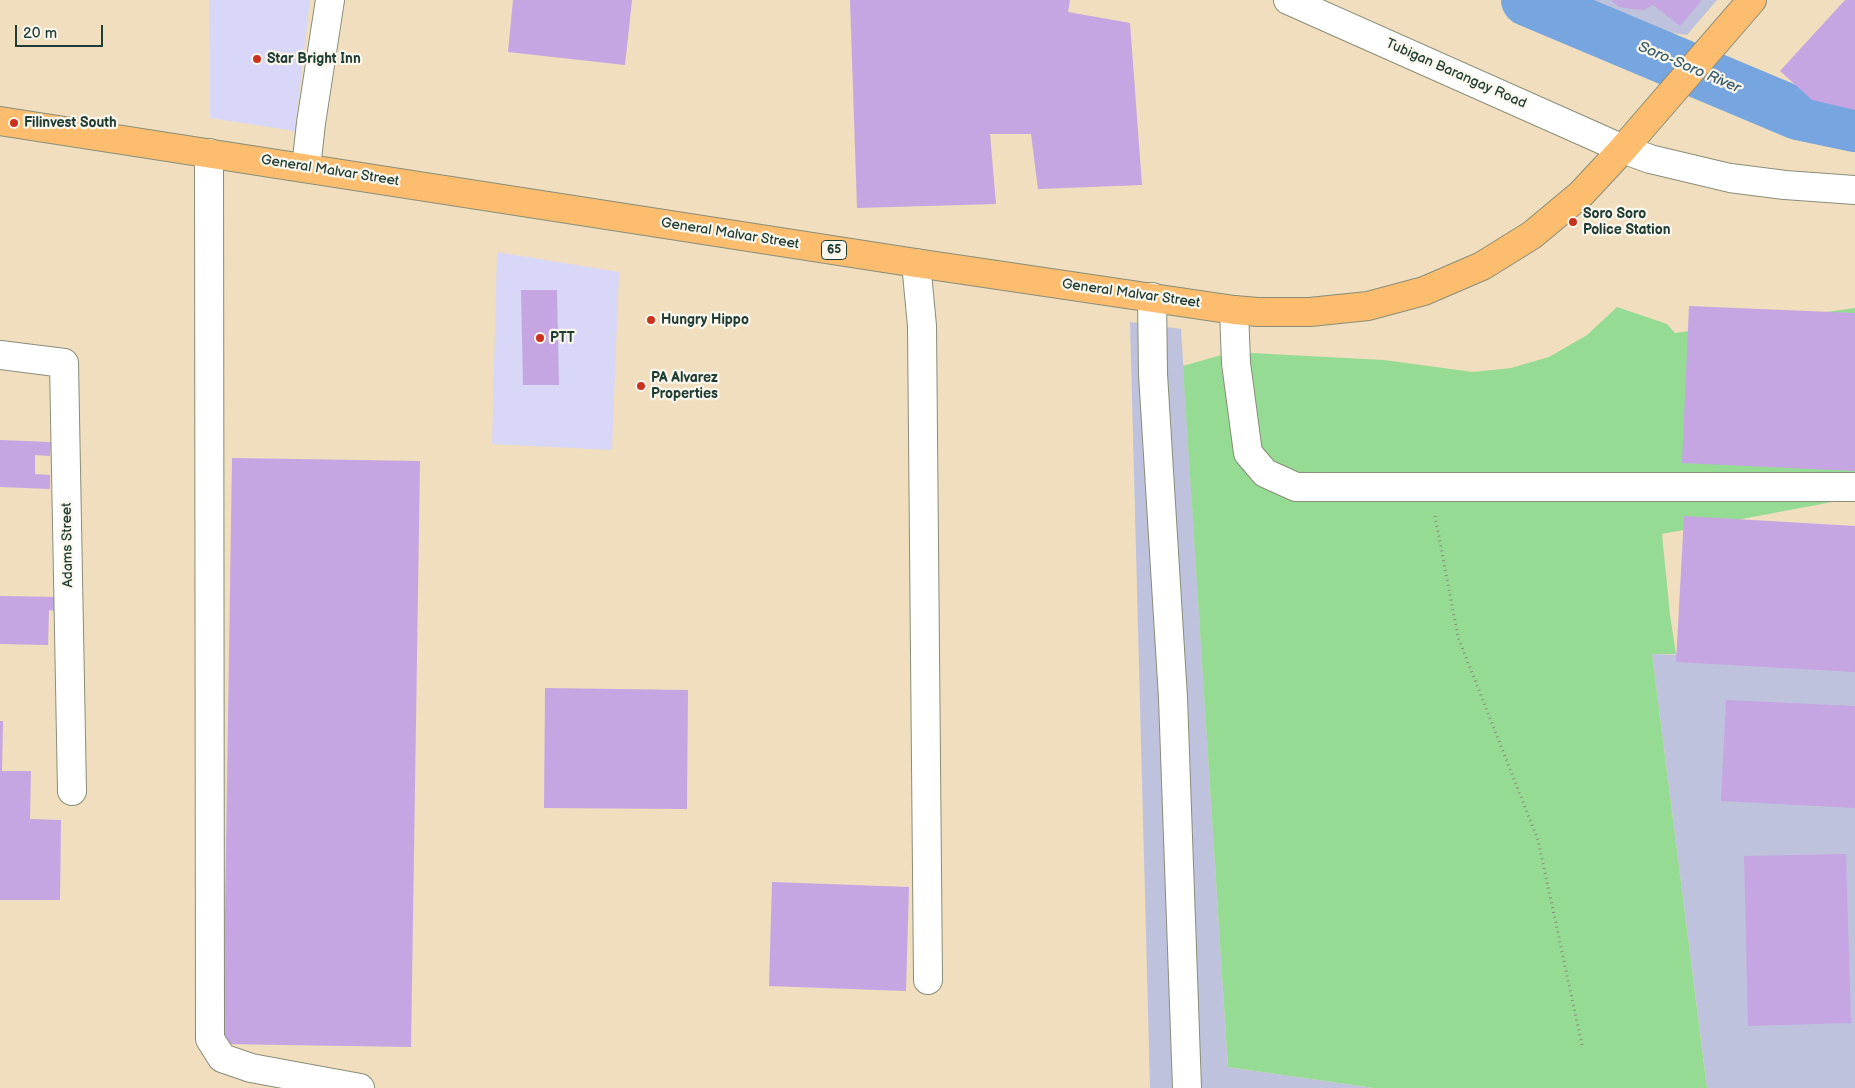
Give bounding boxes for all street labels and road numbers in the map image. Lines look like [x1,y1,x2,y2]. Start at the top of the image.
street label: Tubigan Barangay Road [1383,35,1529,113]
street label: General Malvar Street [260,152,400,190]
street label: General Malvar Street [660,215,800,253]
road number: 65 [822,240,846,260]
street label: General Malvar Street [1061,276,1201,312]
street label: Adams Street [59,502,77,588]

